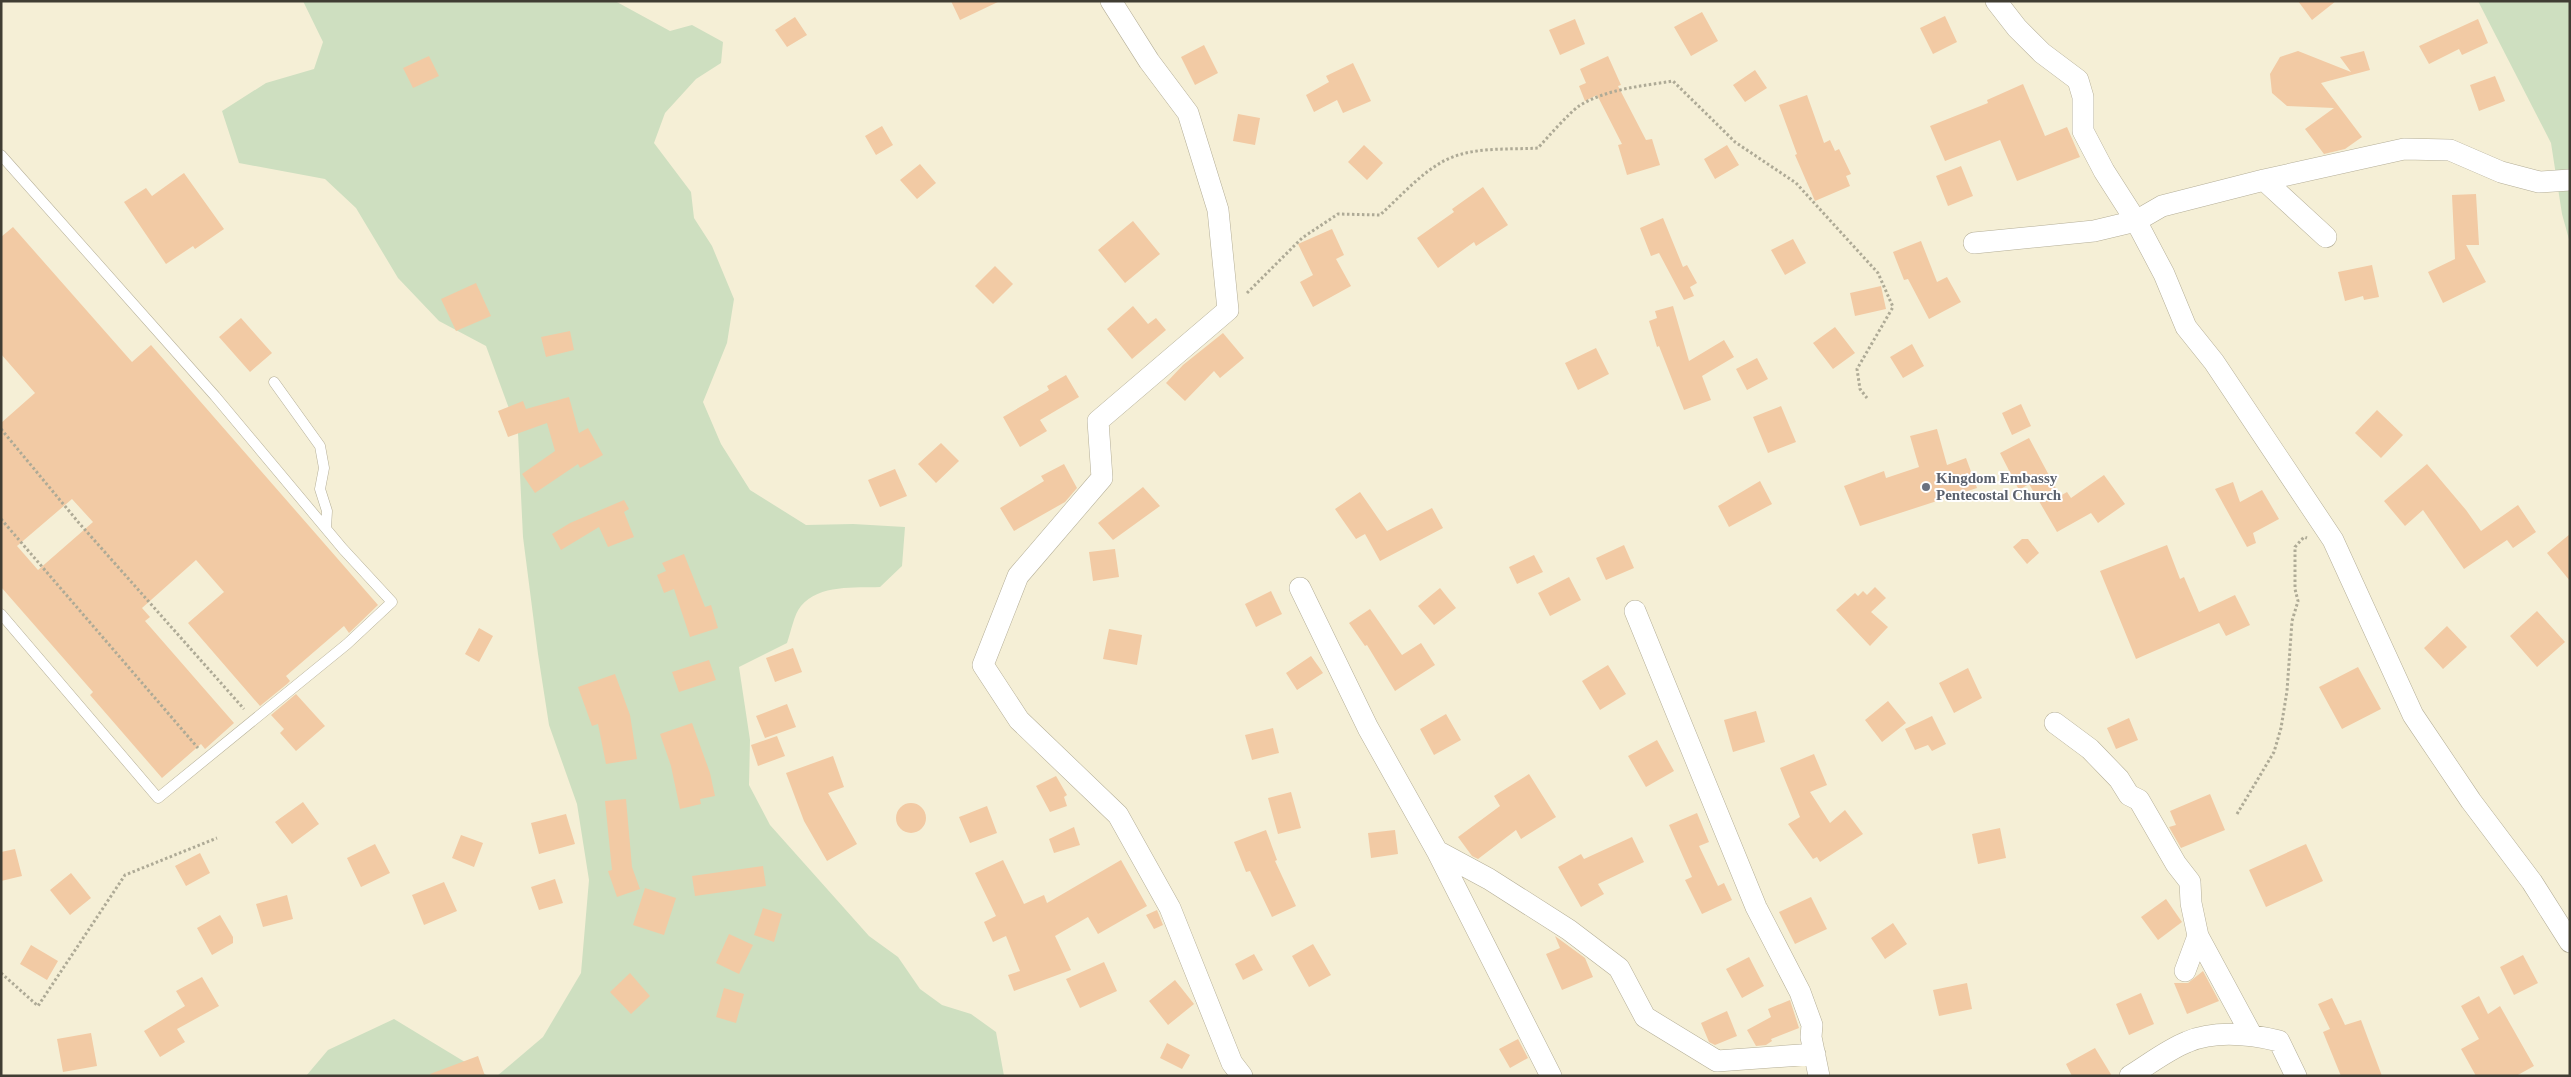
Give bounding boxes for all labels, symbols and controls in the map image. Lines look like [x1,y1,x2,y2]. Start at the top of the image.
place label: Kingdom Embassy Pentecostal Church [1936,470,2062,503]
marker: Kingdom Embassy Pentecostal Church [1920,481,1932,493]

